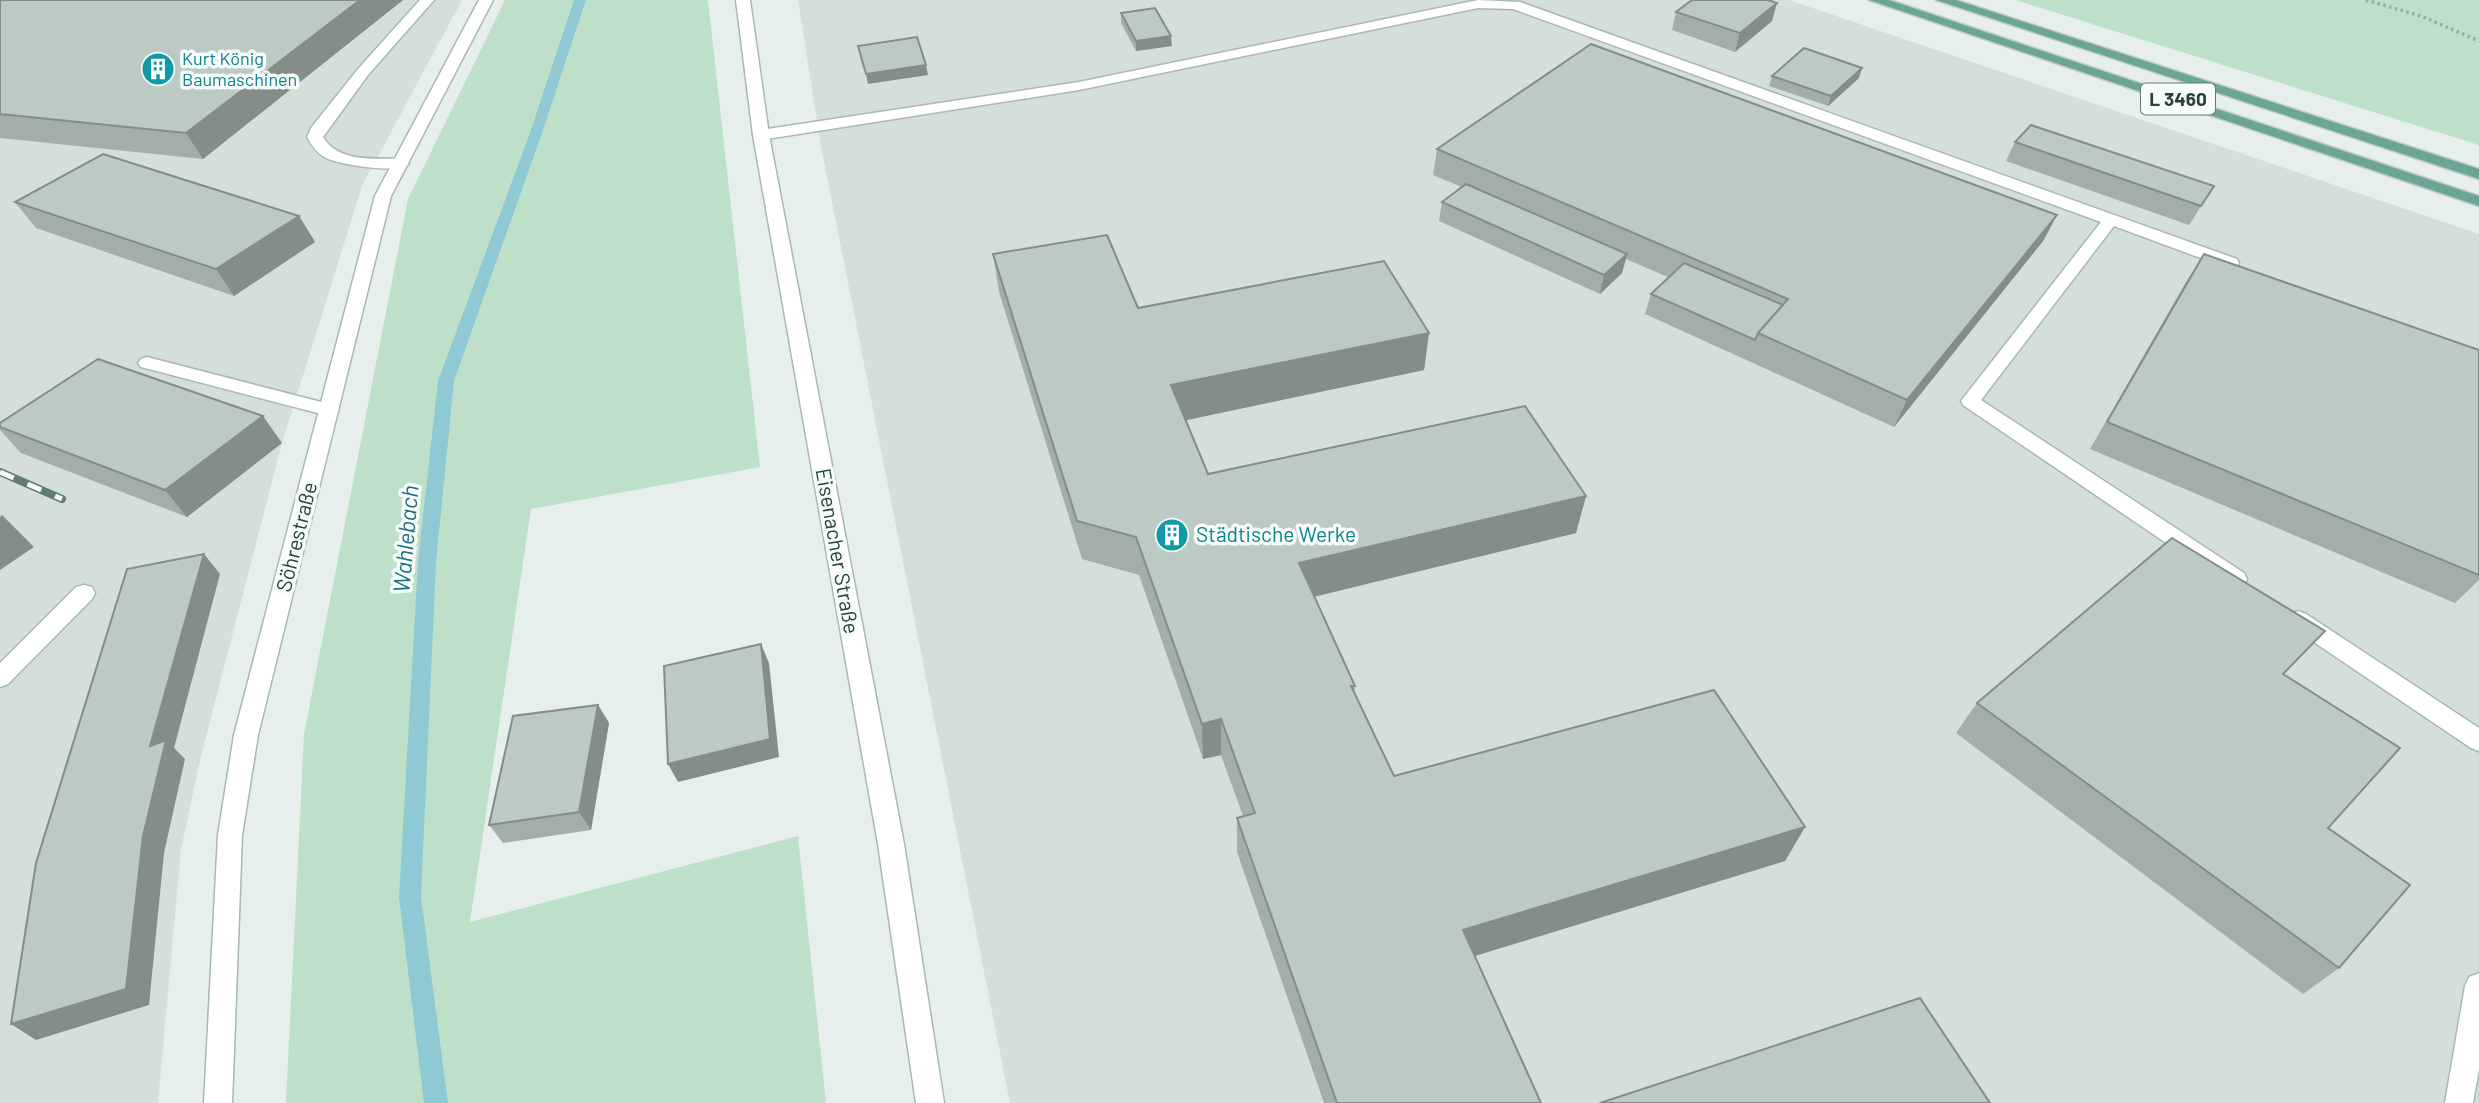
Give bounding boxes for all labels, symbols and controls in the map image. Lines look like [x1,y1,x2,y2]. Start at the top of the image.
place label: Kurt König Baumaschinen [182,47,297,90]
building icon: Kurt König Baumaschinen [139,50,177,88]
road number: L 3460 [2141,83,2215,114]
street label: Eisenacher Straße [812,466,865,635]
street label: Söhrestraße [270,479,321,594]
water label: Wahlebach [386,484,424,594]
building icon: Städtische Werke [1153,516,1191,554]
place label: Städtische Werke [1196,521,1356,546]

